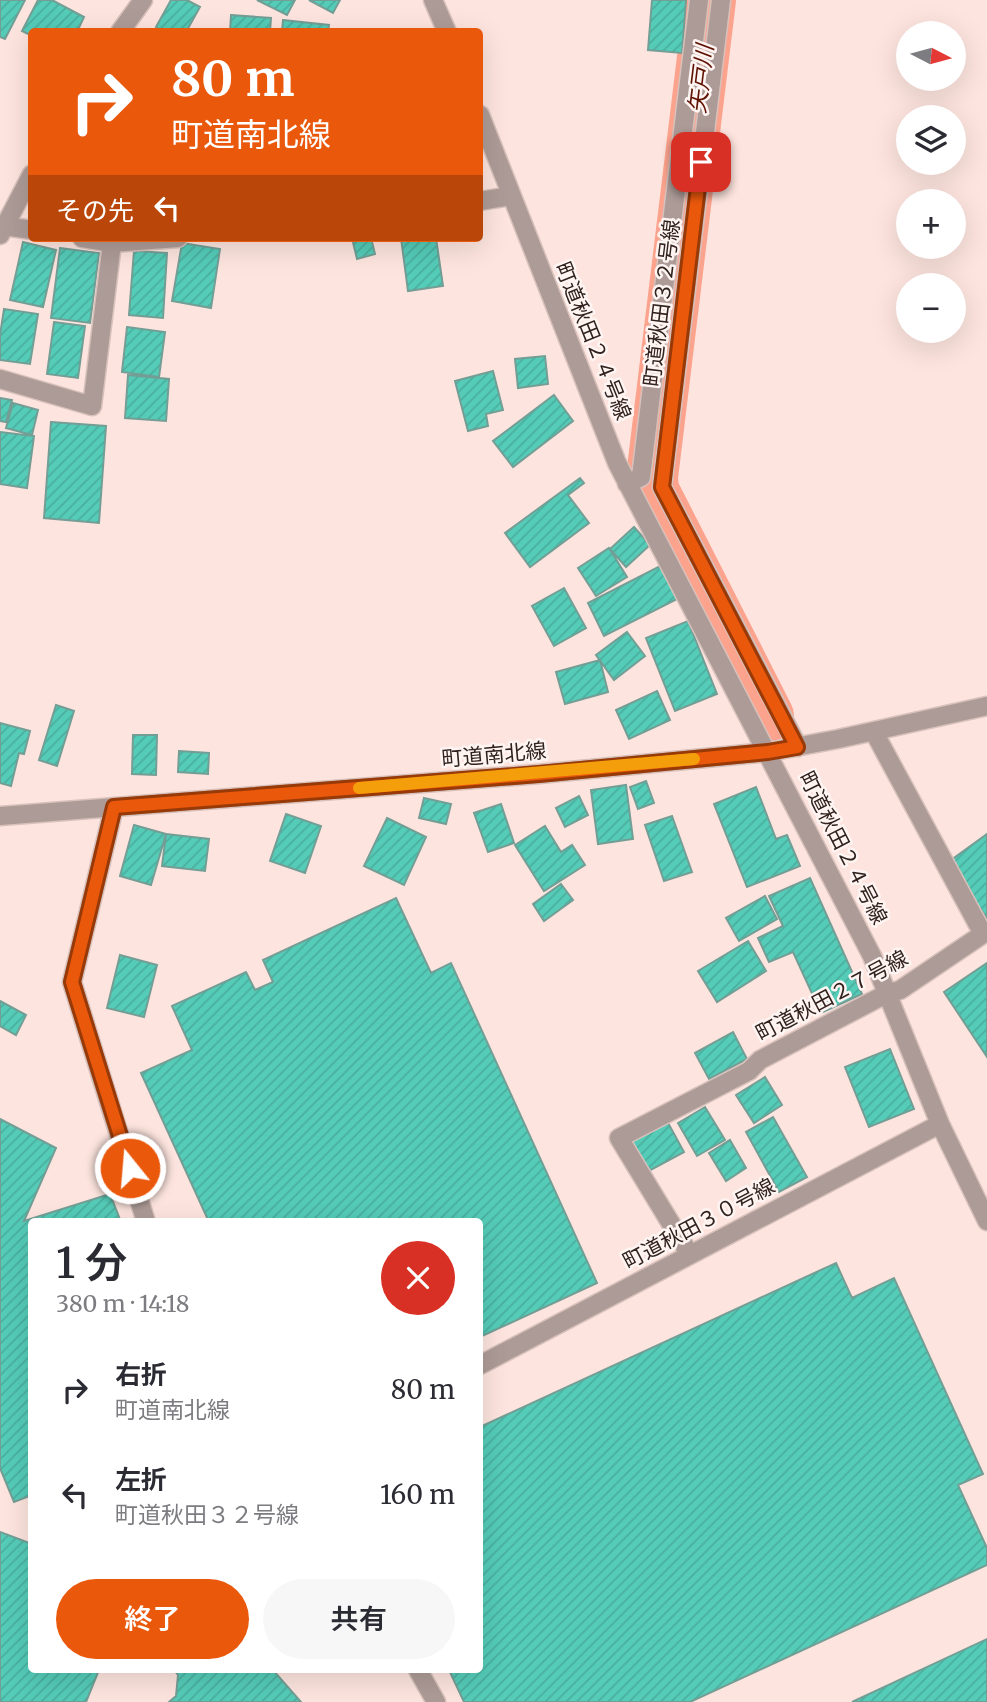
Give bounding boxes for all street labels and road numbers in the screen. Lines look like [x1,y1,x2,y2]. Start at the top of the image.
street label: 町道秋田３２号線 [638,218,685,388]
street label: 町道秋田２４号線 [549,258,637,424]
street label: 町道南北線 [440,736,547,773]
street label: 町道秋田２４号線 [793,767,894,929]
street label: 町道秋田２７号線 [751,944,912,1047]
street label: 町道秋田３０号線 [618,1172,779,1275]

